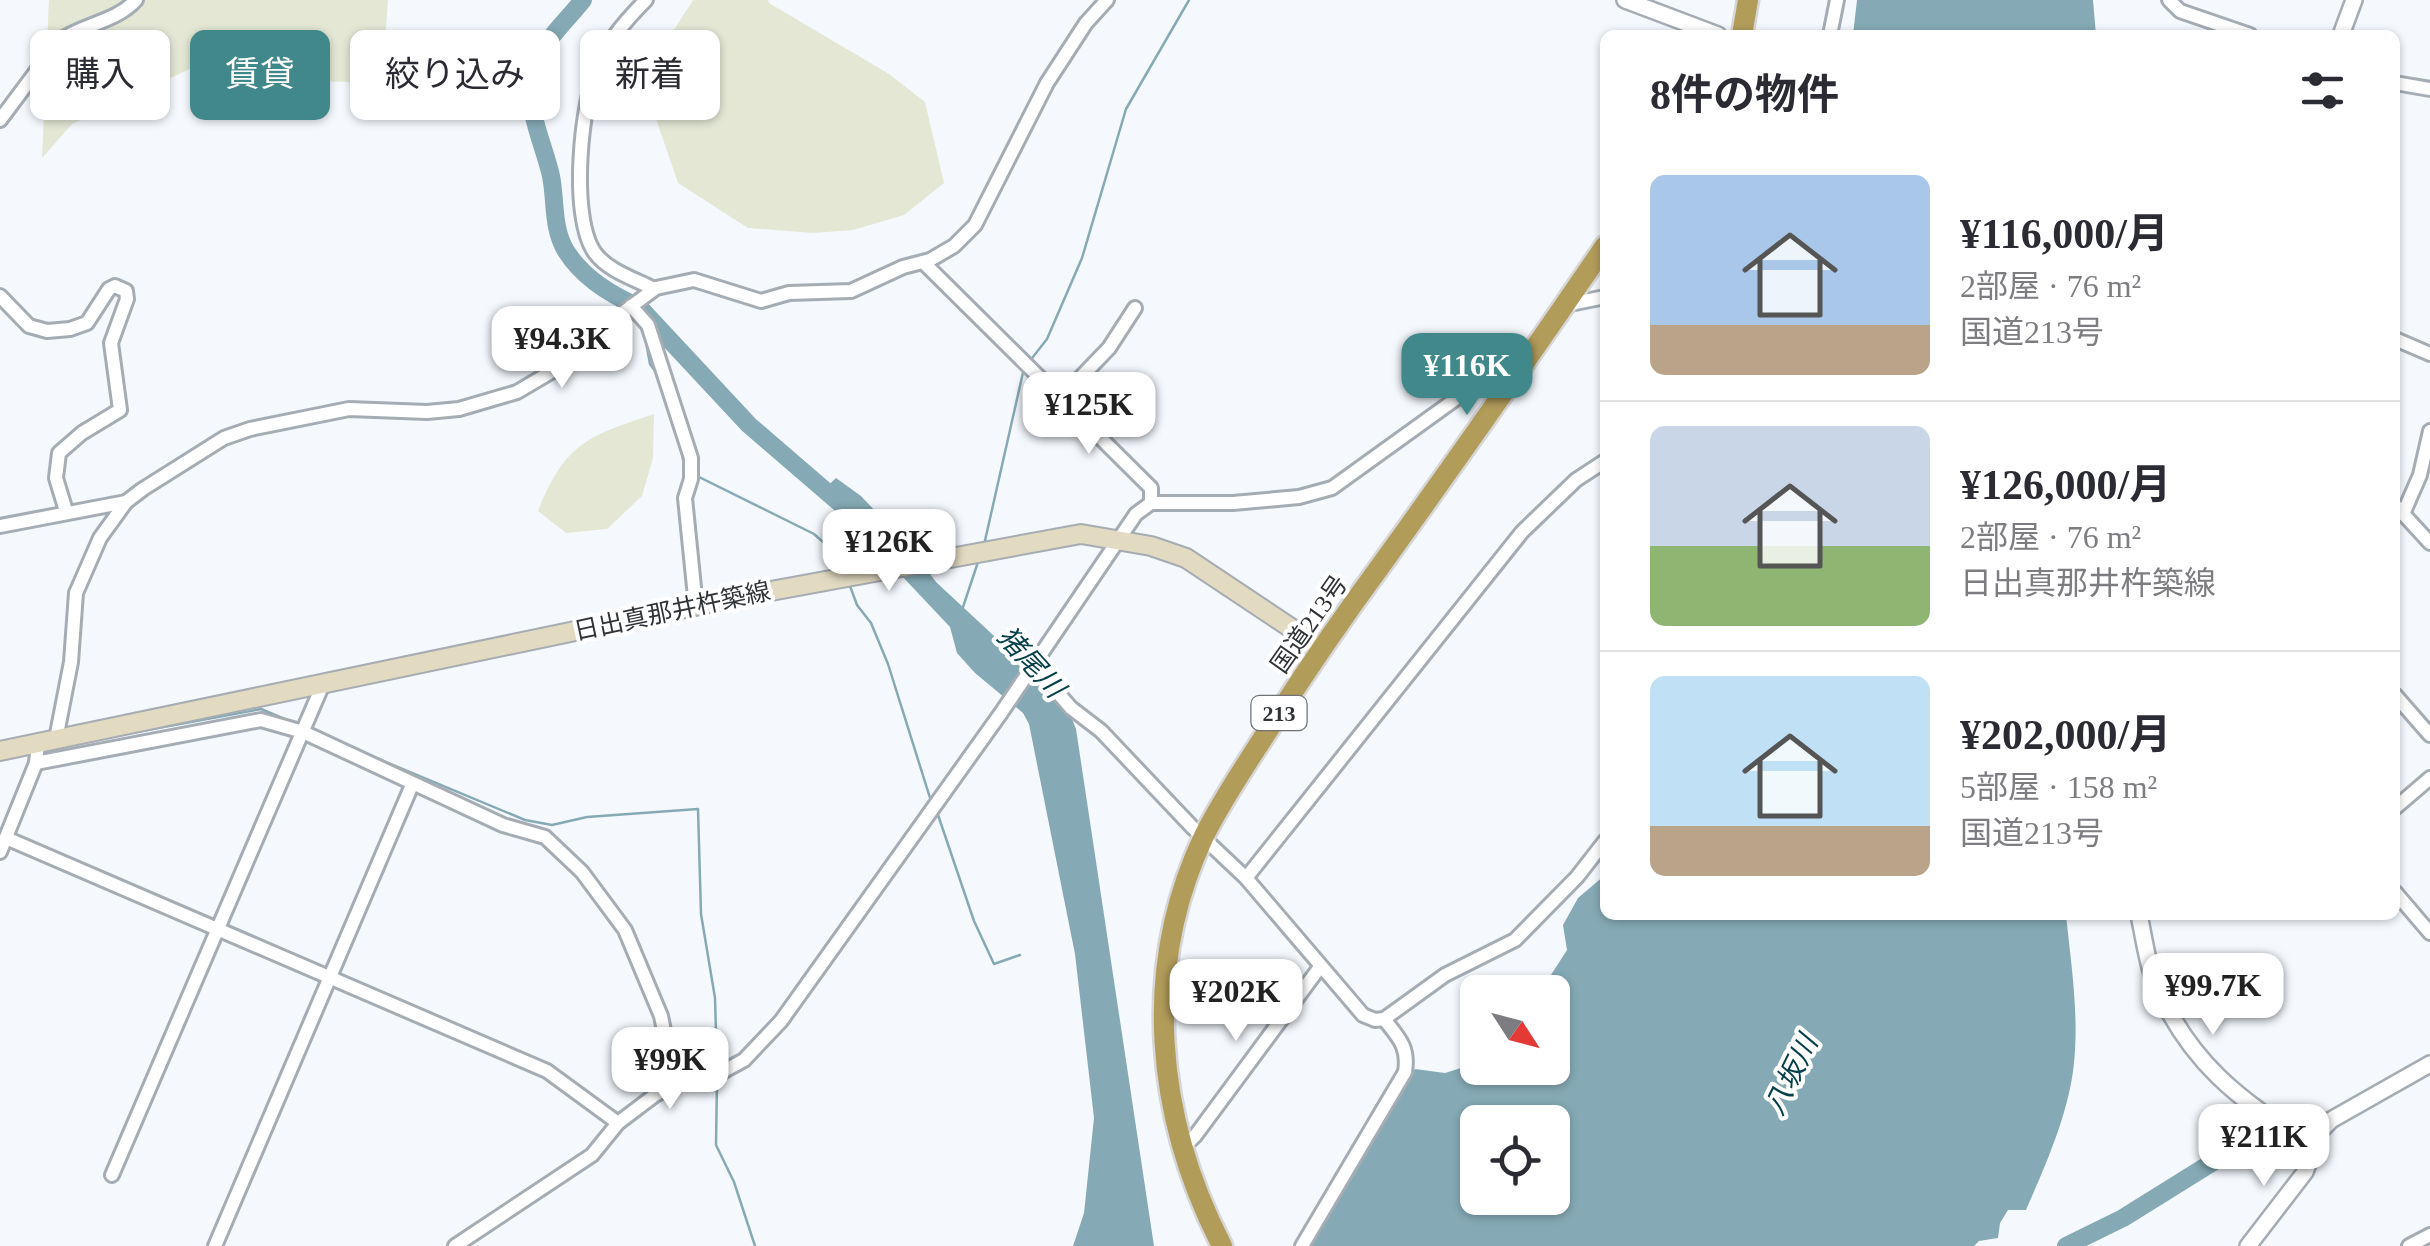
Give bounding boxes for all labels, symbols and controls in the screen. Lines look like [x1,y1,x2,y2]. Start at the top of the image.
chip: 購入 [30,30,170,120]
chip: 賃貸 [190,30,330,120]
chip: 絞り込み [350,30,560,120]
chip: 新着 [580,30,720,120]
icon: filters [2295,63,2350,118]
text: 8件の物件 [1650,72,1839,118]
text: ¥116,000/月 [1960,211,2169,257]
icon: home [1730,215,1850,335]
text: 2部屋 · 76 m² [1960,268,2141,304]
pin: ¥94.3K [481,306,643,391]
text: 国道213号 [1960,314,2104,350]
text: ¥94.3K [514,320,610,356]
pin: ¥116K [1397,333,1537,418]
text: ¥116K [1423,347,1511,383]
pin: ¥125K [1019,372,1159,457]
text: ¥125K [1045,386,1133,422]
text: ¥126,000/月 [1960,462,2171,508]
icon: home [1730,466,1850,586]
pin: ¥126K [819,509,959,594]
text: 2部屋 · 76 m² [1960,519,2141,555]
text: ¥126K [845,523,933,559]
text: 日出真那井杵築線 [1960,565,2216,601]
street label: 国道213号 [1266,570,1352,678]
street label: 日出真那井杵築線 [571,577,773,645]
water label: 猪尾川 [991,620,1073,706]
road number: 213 [1252,696,1306,730]
text: ¥202,000/月 [1960,712,2171,758]
icon: home [1730,716,1850,836]
text: 5部屋 · 158 m² [1960,769,2157,805]
text: 国道213号 [1960,815,2104,851]
pin: ¥99.7K [2132,953,2294,1038]
pin: ¥202K [1166,959,1306,1044]
text: ¥99.7K [2165,967,2261,1003]
text: ¥202K [1192,973,1280,1009]
north arrow [1460,975,1570,1085]
map controls [1460,975,1570,1215]
pin: ¥99K [611,1027,729,1112]
water label: 八坂川 [1759,1028,1825,1120]
text: ¥99K [634,1041,706,1077]
pin: ¥211K [2194,1104,2334,1189]
button: locate [1460,1105,1570,1215]
text: ¥211K [2220,1118,2308,1154]

